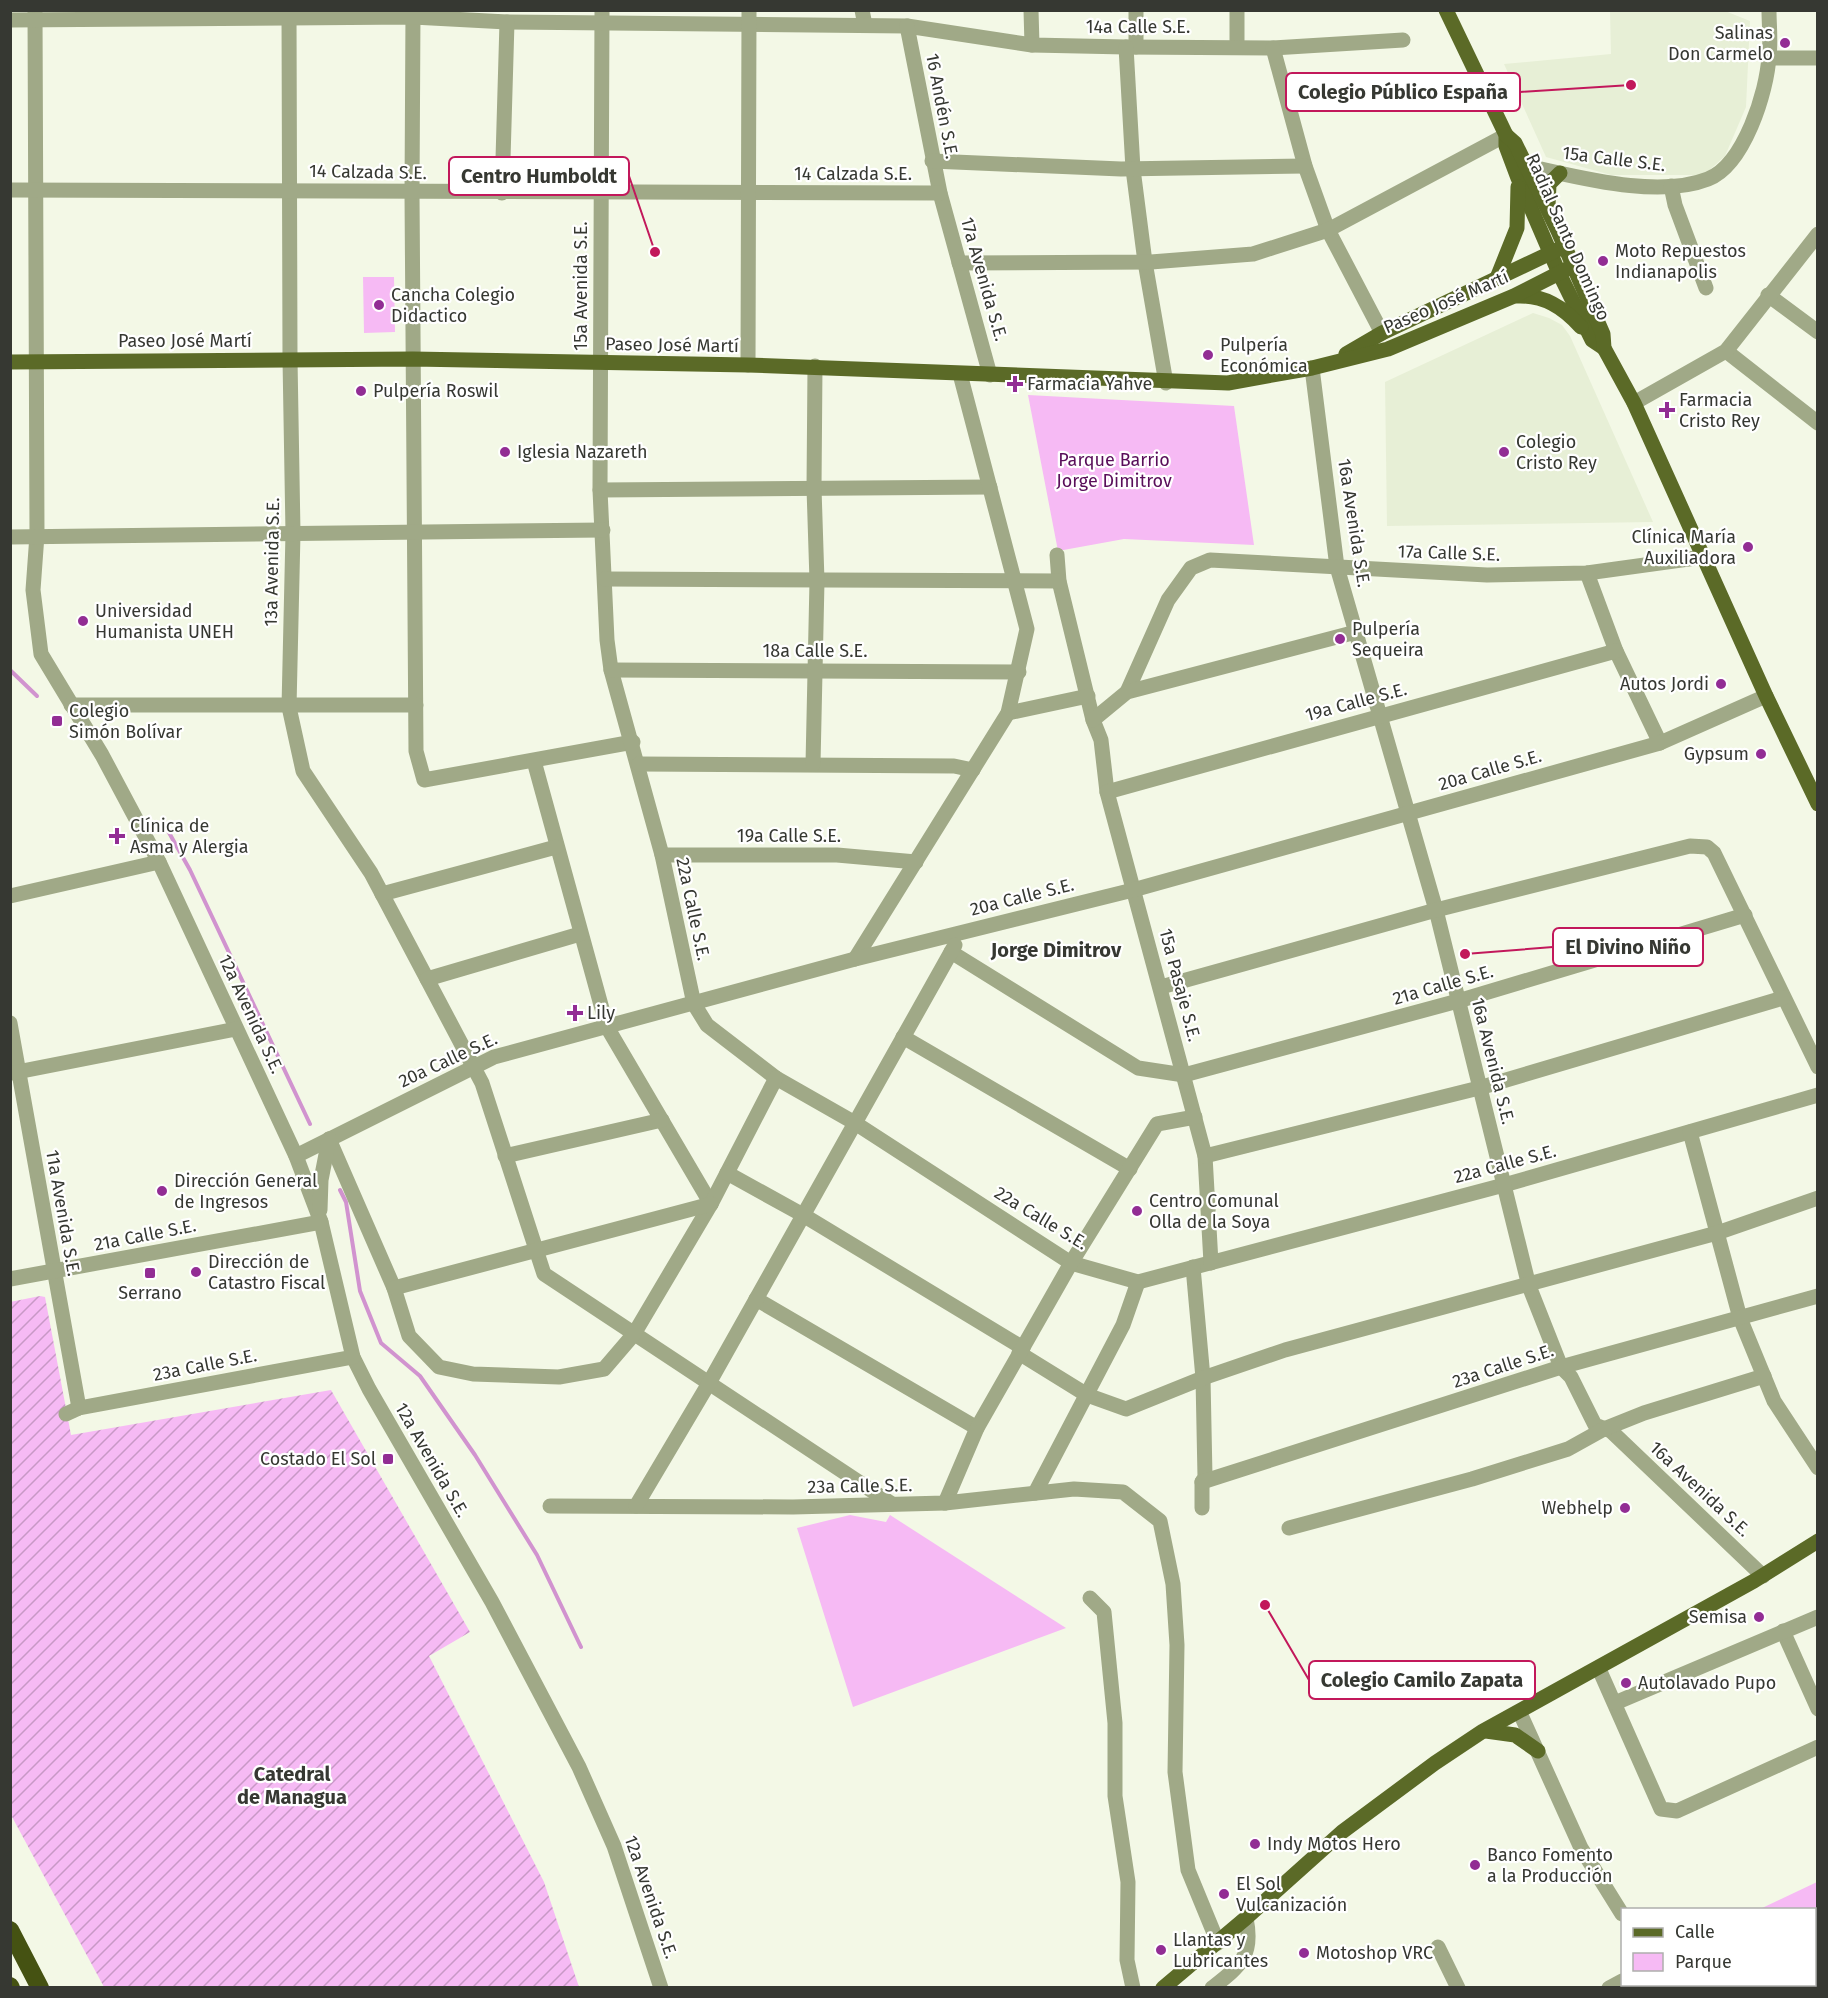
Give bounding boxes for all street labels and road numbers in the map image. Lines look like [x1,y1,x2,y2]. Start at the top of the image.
street label: 14a Calle S.E. [1086,16,1190,38]
street label: 16 Andén S.E. [921,51,963,161]
street label: 15a Calle S.E. [1561,142,1667,176]
street label: Radial Santo Domingo [1521,150,1615,324]
street label: 14 Calzada S.E. [309,160,427,184]
street label: 14 Calzada S.E. [794,163,912,185]
street label: 17a Avenida S.E. [956,215,1012,343]
street label: 15a Avenida S.E. [570,221,592,351]
street label: Paseo José Martí [1380,266,1512,338]
street label: Paseo José Martí [118,330,252,352]
street label: Paseo José Martí [605,333,739,357]
street label: 16a Avenida S.E. [1333,457,1375,589]
street label: 13a Avenida S.E. [260,497,284,627]
street label: 17a Calle S.E. [1397,540,1501,566]
street label: 18a Calle S.E. [763,640,867,662]
street label: 19a Calle S.E. [1303,678,1409,726]
street label: 20a Calle S.E. [1436,745,1544,795]
street label: 19a Calle S.E. [737,825,841,847]
street label: 22a Calle S.E. [671,855,715,963]
street label: 20a Calle S.E. [968,873,1076,921]
street label: 15a Pasaje S.E. [1154,926,1206,1044]
street label: 12a Avenida S.E. [214,951,288,1077]
street label: 21a Calle S.E. [1390,960,1496,1010]
street label: 16a Avenida S.E. [1467,995,1519,1127]
street label: 20a Calle S.E. [395,1028,501,1092]
street label: 22a Calle S.E. [1452,1140,1558,1188]
street label: 11a Avenida S.E. [41,1148,85,1278]
street label: 22a Calle S.E. [990,1182,1092,1254]
street label: 21a Calle S.E. [92,1214,198,1256]
street label: 23a Calle S.E. [1450,1339,1556,1393]
street label: 23a Calle S.E. [151,1344,259,1386]
street label: 12a Avenida S.E. [390,1399,474,1521]
street label: 16a Avenida S.E. [1645,1437,1755,1541]
street label: 23a Calle S.E. [807,1474,913,1498]
street label: 12a Avenida S.E. [620,1832,682,1962]

